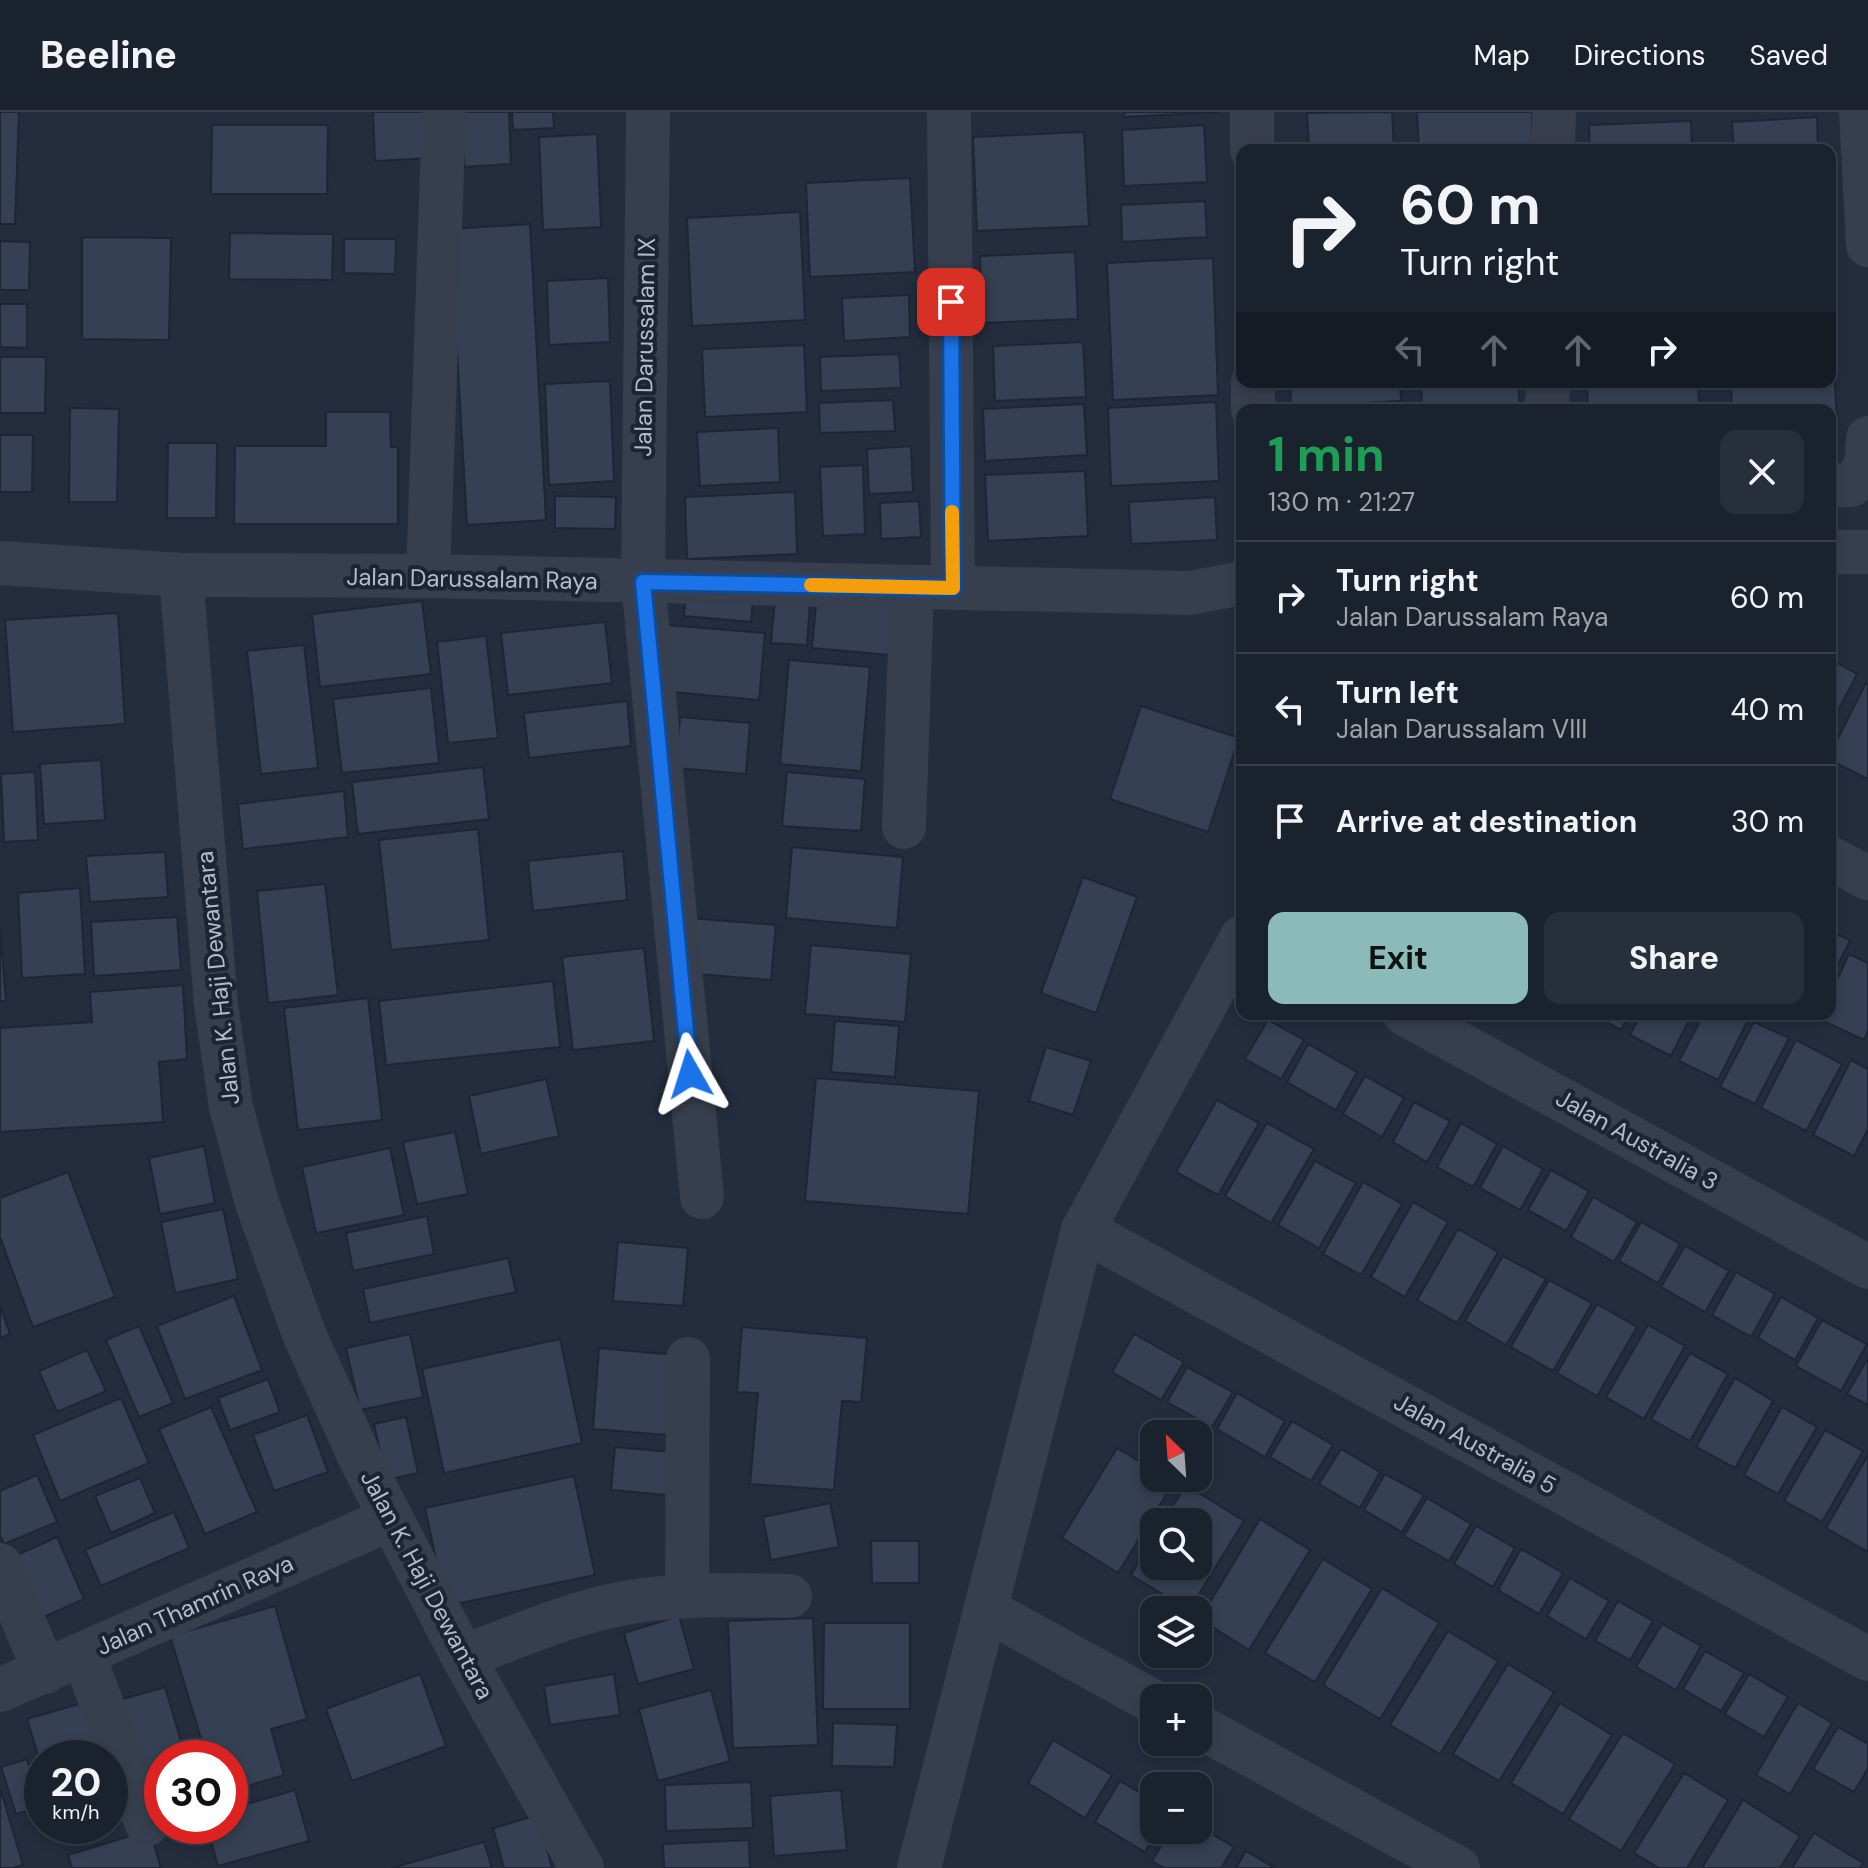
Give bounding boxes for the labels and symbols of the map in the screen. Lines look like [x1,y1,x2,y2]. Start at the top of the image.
street label: Jalan Darussalam IX [627,237,662,457]
pin [917,268,985,336]
street label: Jalan Darussalam Raya [346,561,598,596]
street label: Jalan K. Haji Dewantara [189,850,246,1106]
position arrow [648,1032,732,1116]
street label: Jalan Australia 3 [1551,1082,1724,1197]
street label: Jalan Australia 5 [1389,1386,1562,1501]
north arrow [1140,1420,1212,1492]
street label: Jalan K. Haji Dewantara [354,1465,501,1705]
street label: Jalan Thamrin Raya [91,1547,298,1662]
speed limit sign: 30 [144,1740,248,1844]

